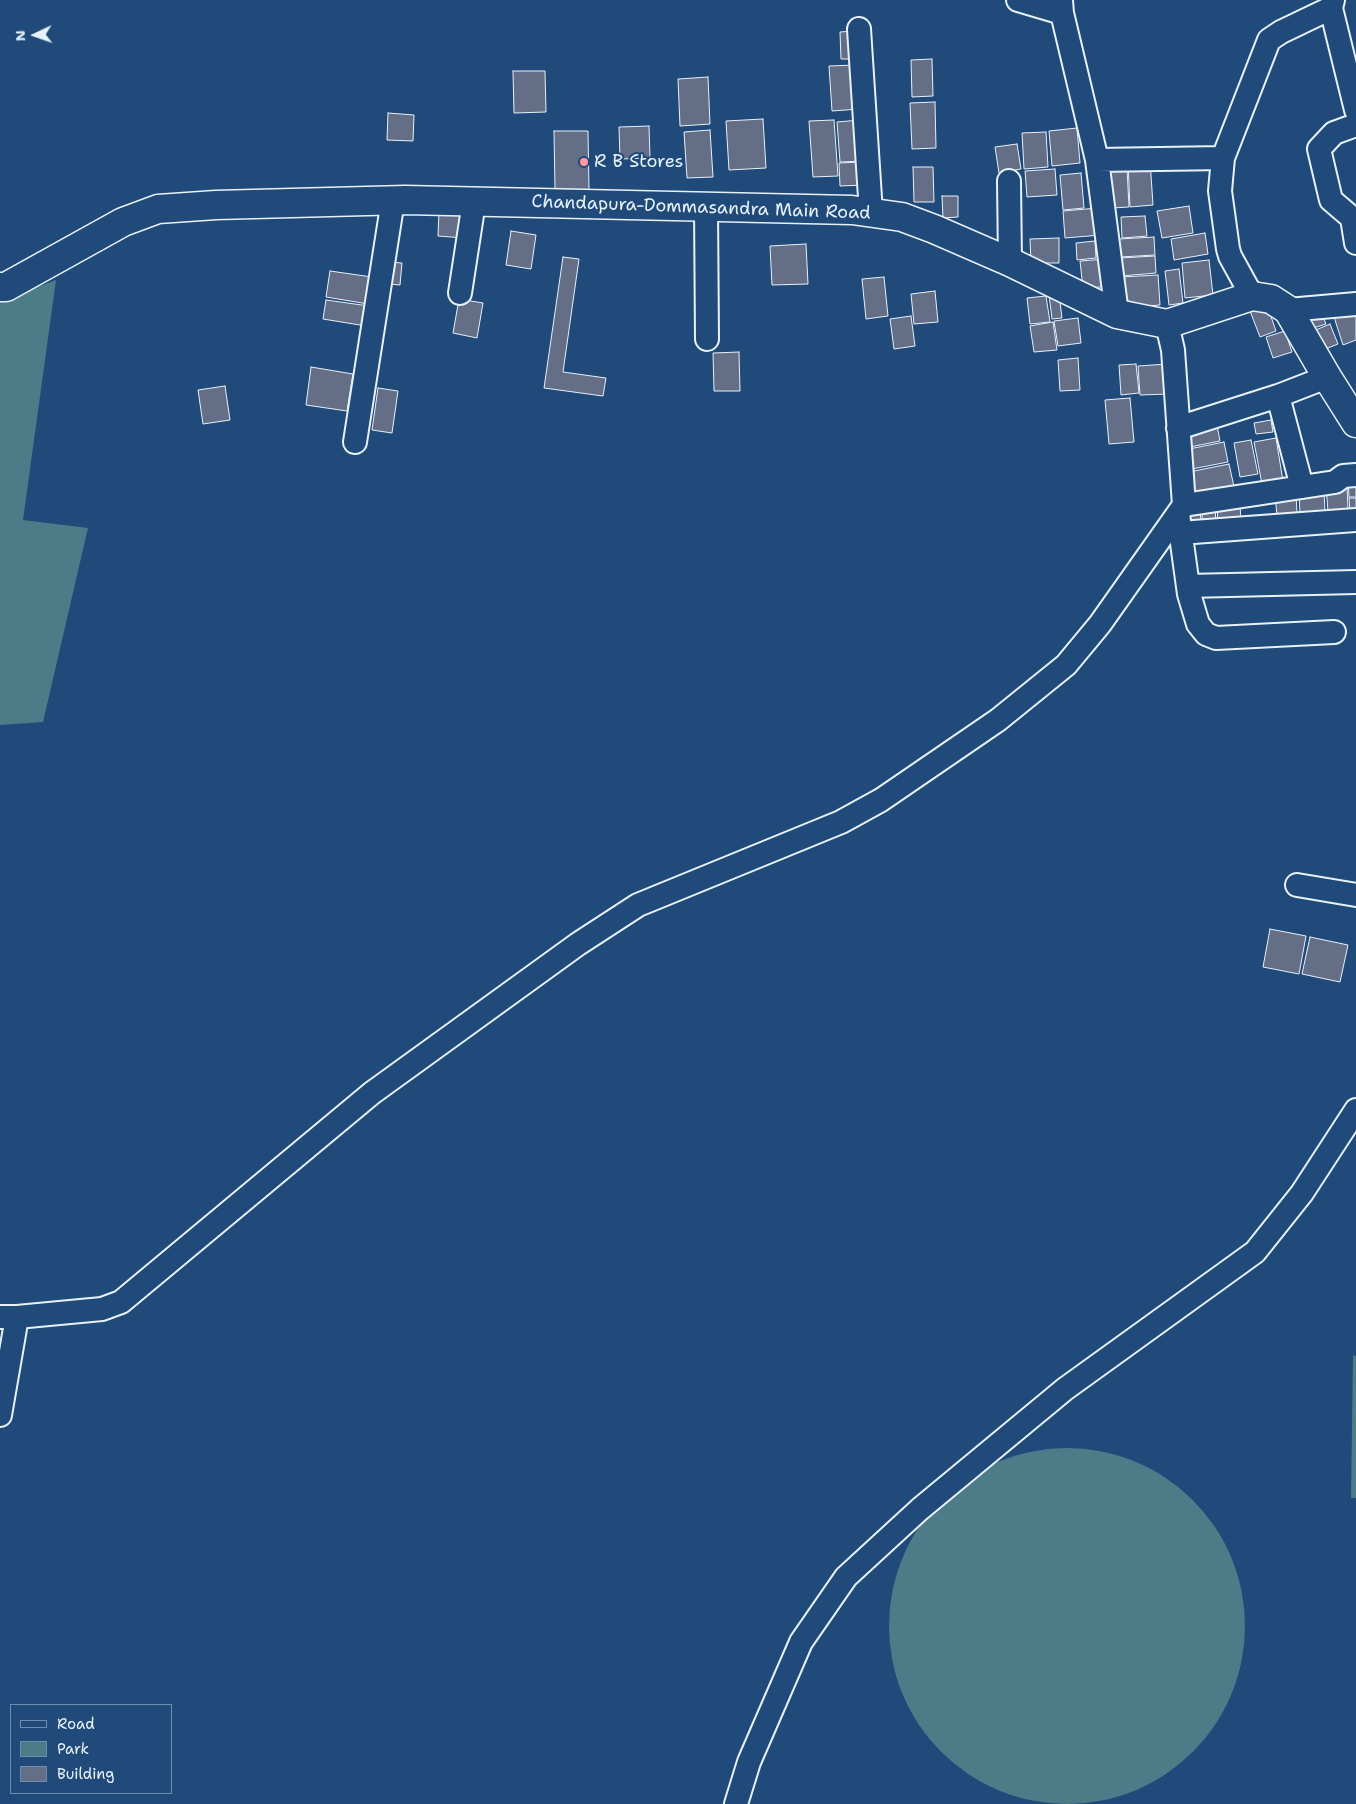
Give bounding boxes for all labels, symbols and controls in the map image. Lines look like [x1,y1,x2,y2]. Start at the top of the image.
north arrow [10,10,60,60]
text: N [11,30,29,42]
place label: R B Stores [594,151,683,173]
marker: R B Stores [578,156,590,168]
street label: Chandapura-Dommasandra Main Road [531,191,871,225]
legend [10,1704,172,1794]
text: Road [57,1714,95,1734]
text: Park [57,1739,89,1759]
text: Building [57,1764,114,1784]

